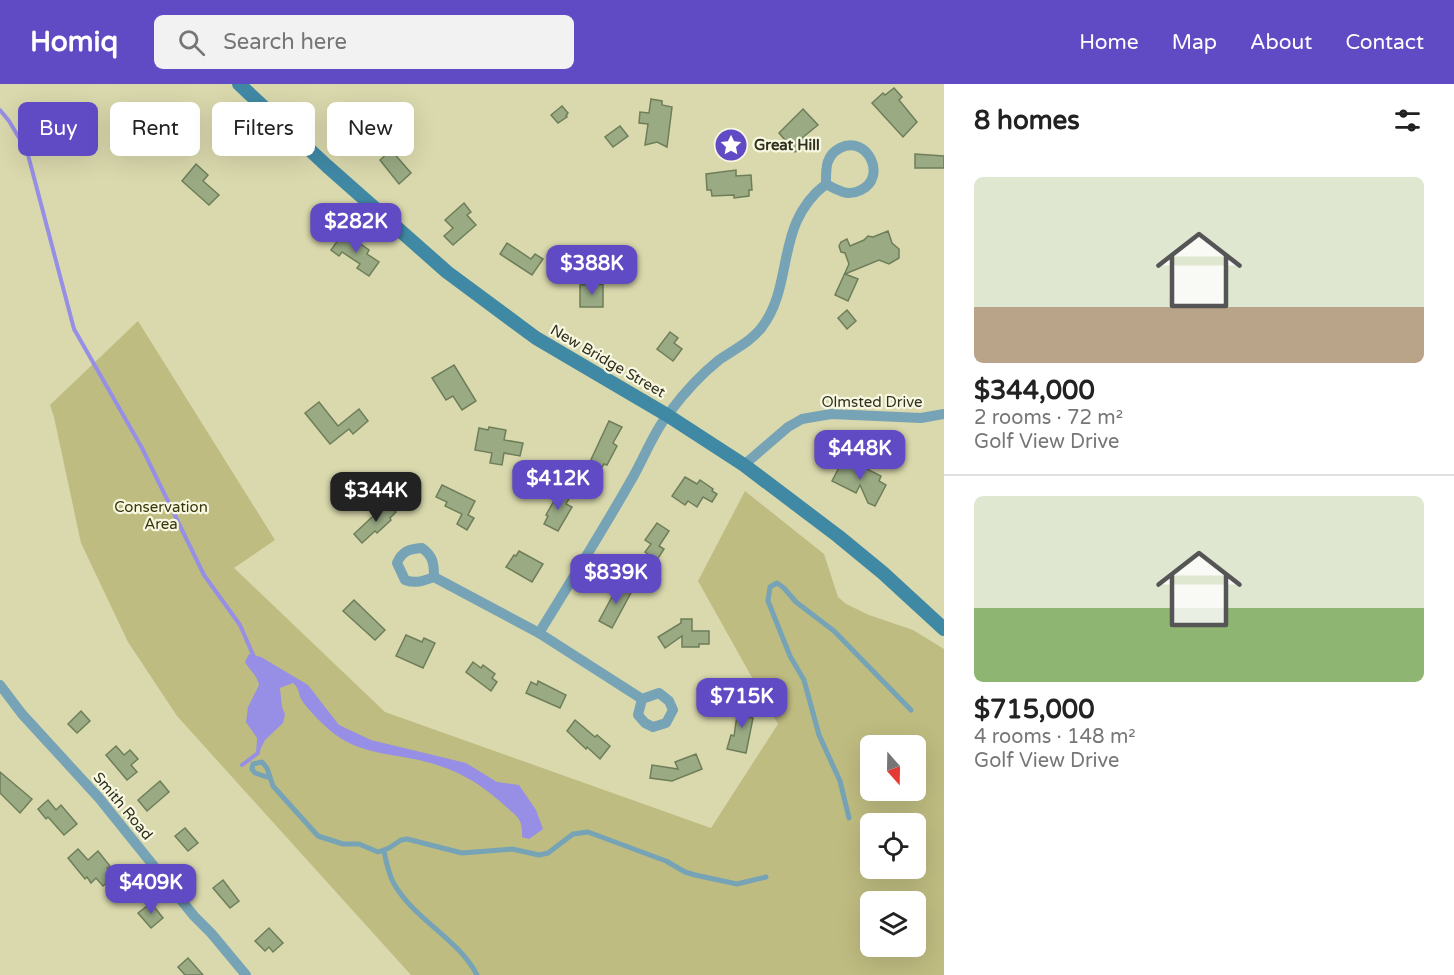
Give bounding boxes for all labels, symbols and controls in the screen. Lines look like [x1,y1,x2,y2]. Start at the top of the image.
search box [154,15,574,69]
text: Homiq [30,25,118,59]
icon: search [175,26,208,59]
text: Search here [223,29,347,55]
text: Home [1079,30,1139,55]
text: Map [1172,30,1217,55]
text: About [1250,30,1312,55]
text: Contact [1345,30,1424,55]
chip: Buy [18,102,98,156]
chip: Rent [110,102,200,156]
chip: Filters [212,102,315,156]
chip: New [327,102,414,156]
icon: filters [1391,104,1424,137]
text: 8 homes [974,105,1080,136]
place icon: Great Hill [713,127,749,163]
place label: Great Hill [754,136,820,154]
pin: $282K [314,203,398,254]
text: $282K [324,210,388,234]
icon: home [1145,216,1253,324]
pin: $388K [550,245,634,296]
text: $388K [560,252,624,276]
street label: New Bridge Street [547,321,669,401]
text: $344,000 [974,375,1095,406]
street label: Olmsted Drive [821,393,923,411]
text: 2 rooms · 72 m² [974,406,1123,430]
pin: $448K [818,430,902,481]
text: Golf View Drive [974,430,1119,454]
text: $448K [828,437,892,461]
pin: $412K [516,460,600,511]
text: $412K [526,467,590,491]
pin: $344K [334,472,418,523]
text: $344K [344,479,408,503]
park label: Conservation Area [114,498,208,533]
icon: home [1145,535,1253,643]
pin: $839K [574,554,658,605]
text: $839K [584,561,648,585]
pin: $715K [700,678,784,729]
text: $715K [710,685,774,709]
text: $715,000 [974,694,1094,725]
text: 4 rooms · 148 m² [974,725,1136,749]
north arrow [860,735,926,801]
map controls [860,735,926,957]
text: Golf View Drive [974,749,1119,773]
street label: Smith Road [89,768,157,844]
button: locate [860,813,926,879]
pin: $409K [109,864,193,915]
text: $409K [119,871,183,895]
button: layers [860,891,926,957]

